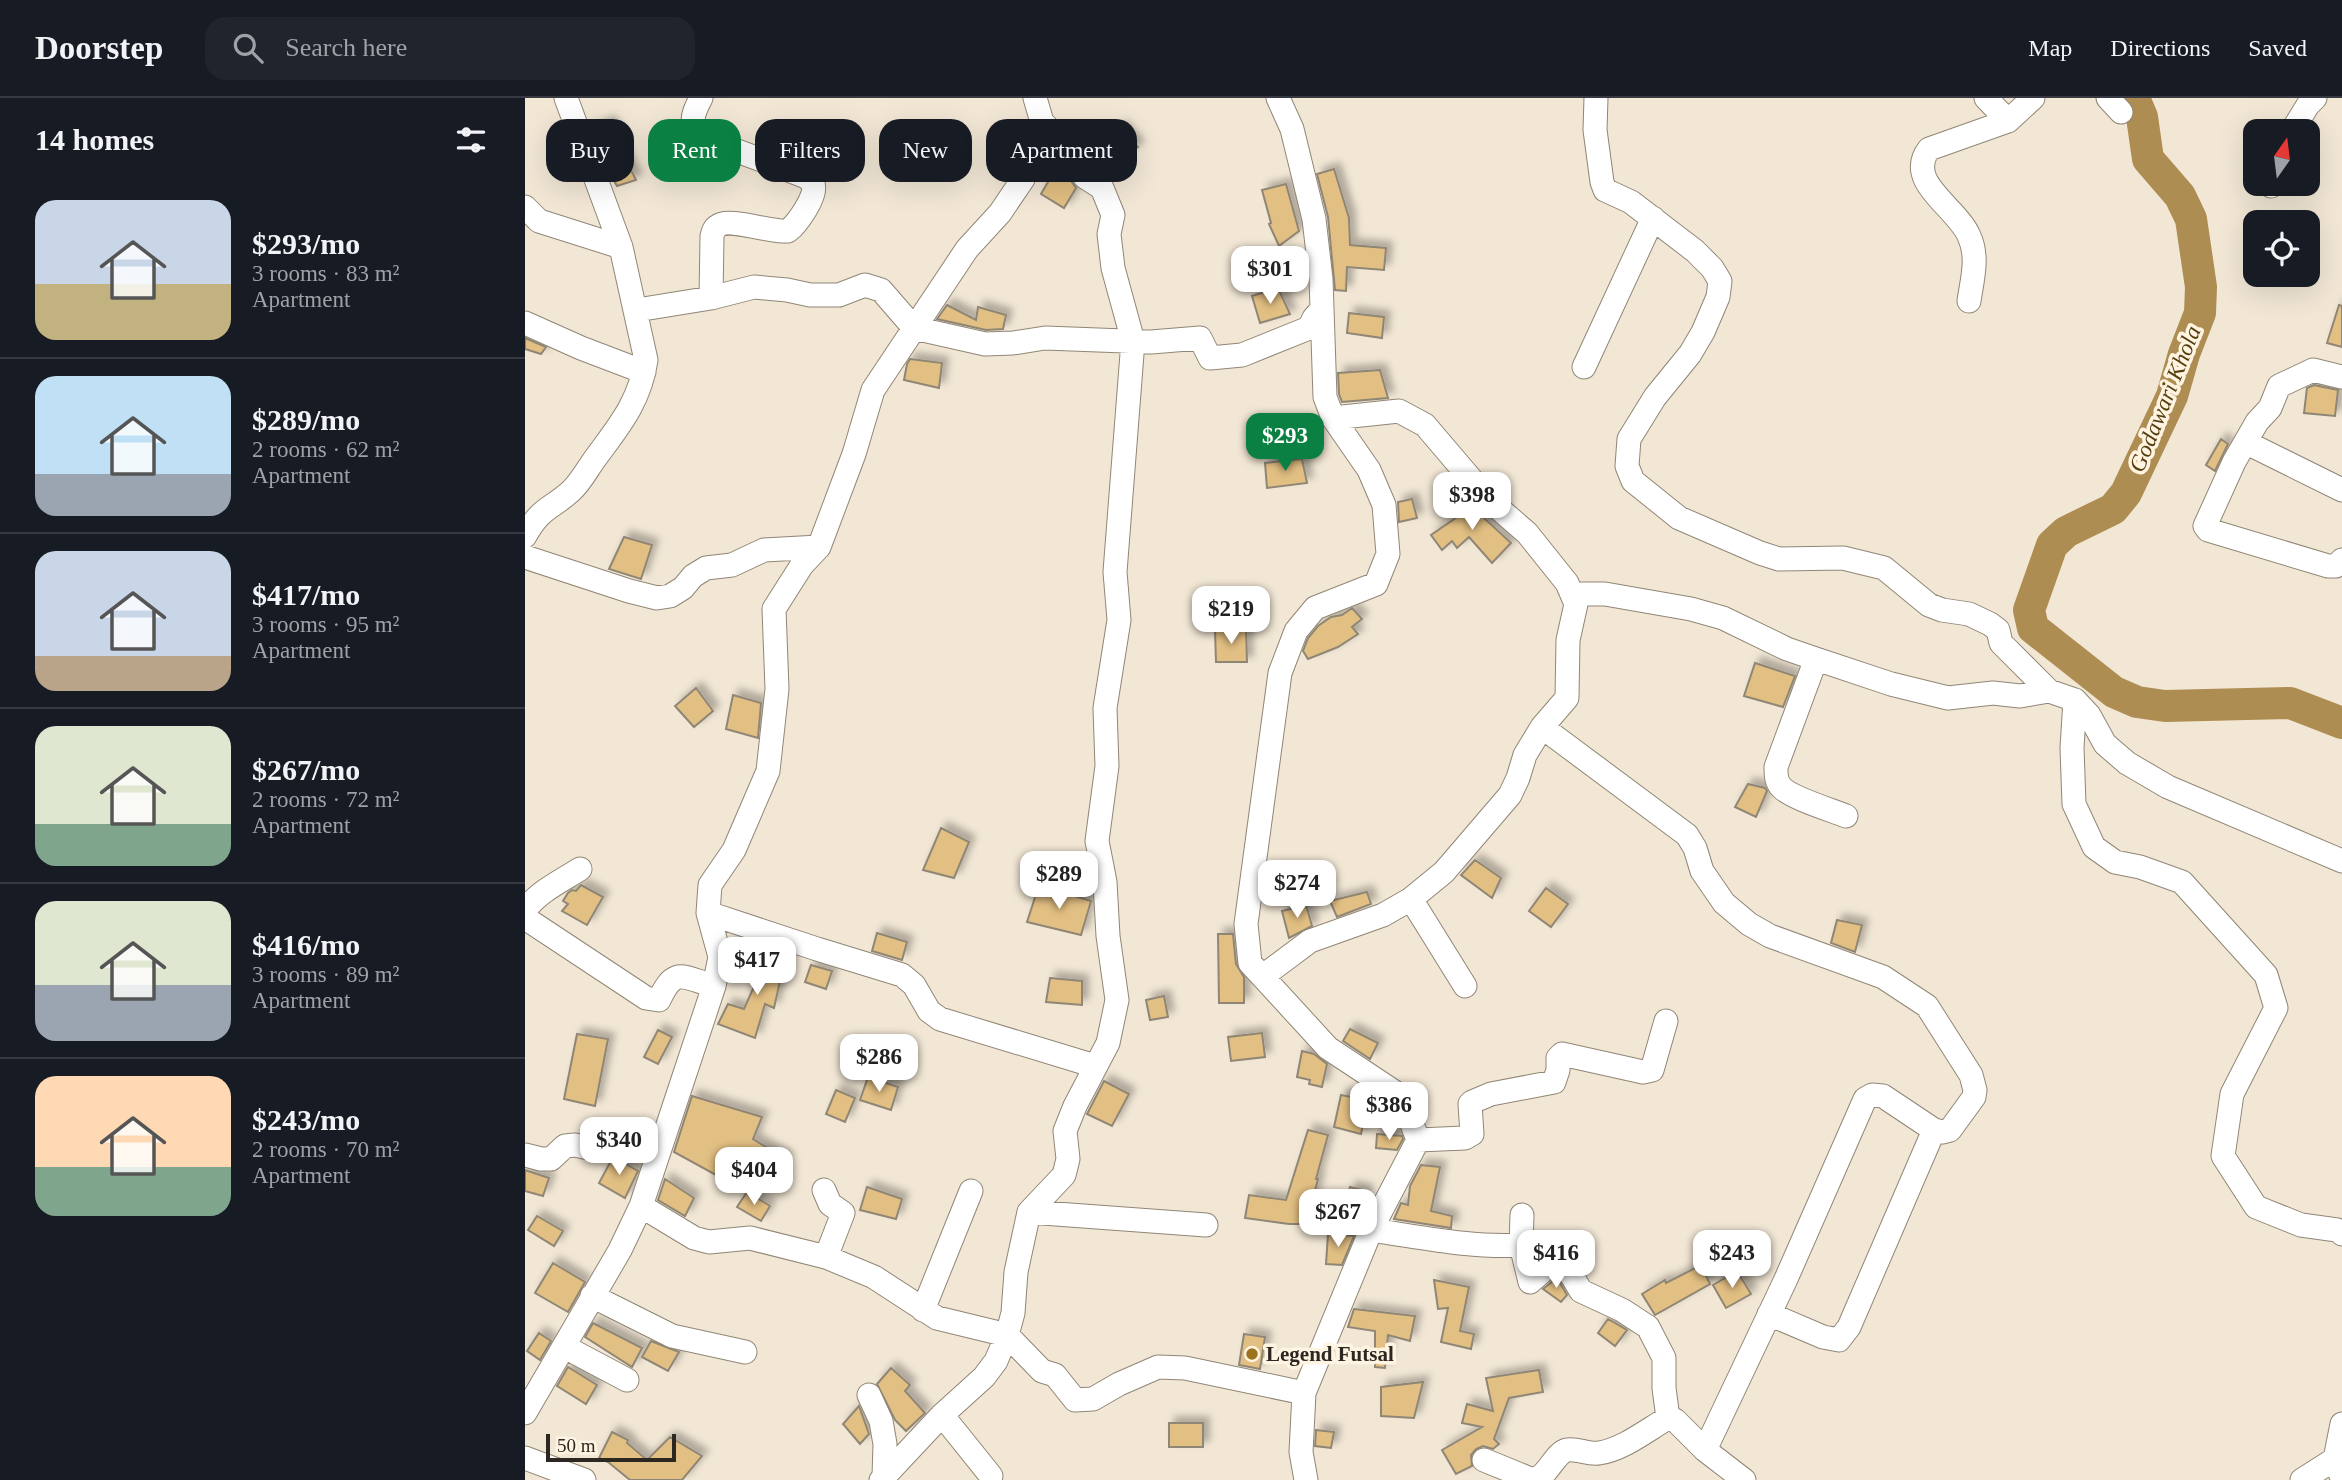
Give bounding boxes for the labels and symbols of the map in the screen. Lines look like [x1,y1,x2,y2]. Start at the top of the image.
north arrow [2243,119,2321,196]
pin: $301 [1229,246,1311,306]
water label: Godawari Khola [2124,322,2206,476]
pin: $293 [1244,414,1326,473]
pin: $398 [1431,472,1513,532]
pin: $219 [1190,587,1272,646]
pin: $289 [1018,852,1100,911]
pin: $274 [1256,860,1338,920]
pin: $417 [716,937,798,997]
pin: $286 [838,1034,920,1094]
pin: $386 [1348,1082,1430,1142]
pin: $340 [578,1118,660,1177]
pin: $404 [713,1148,795,1207]
pin: $267 [1297,1190,1379,1249]
pin: $416 [1515,1230,1597,1290]
pin: $243 [1691,1230,1773,1290]
place label: Legend Futsal [1266,1342,1394,1366]
marker: Legend Futsal [1244,1346,1260,1362]
scale bar [546,1431,675,1463]

